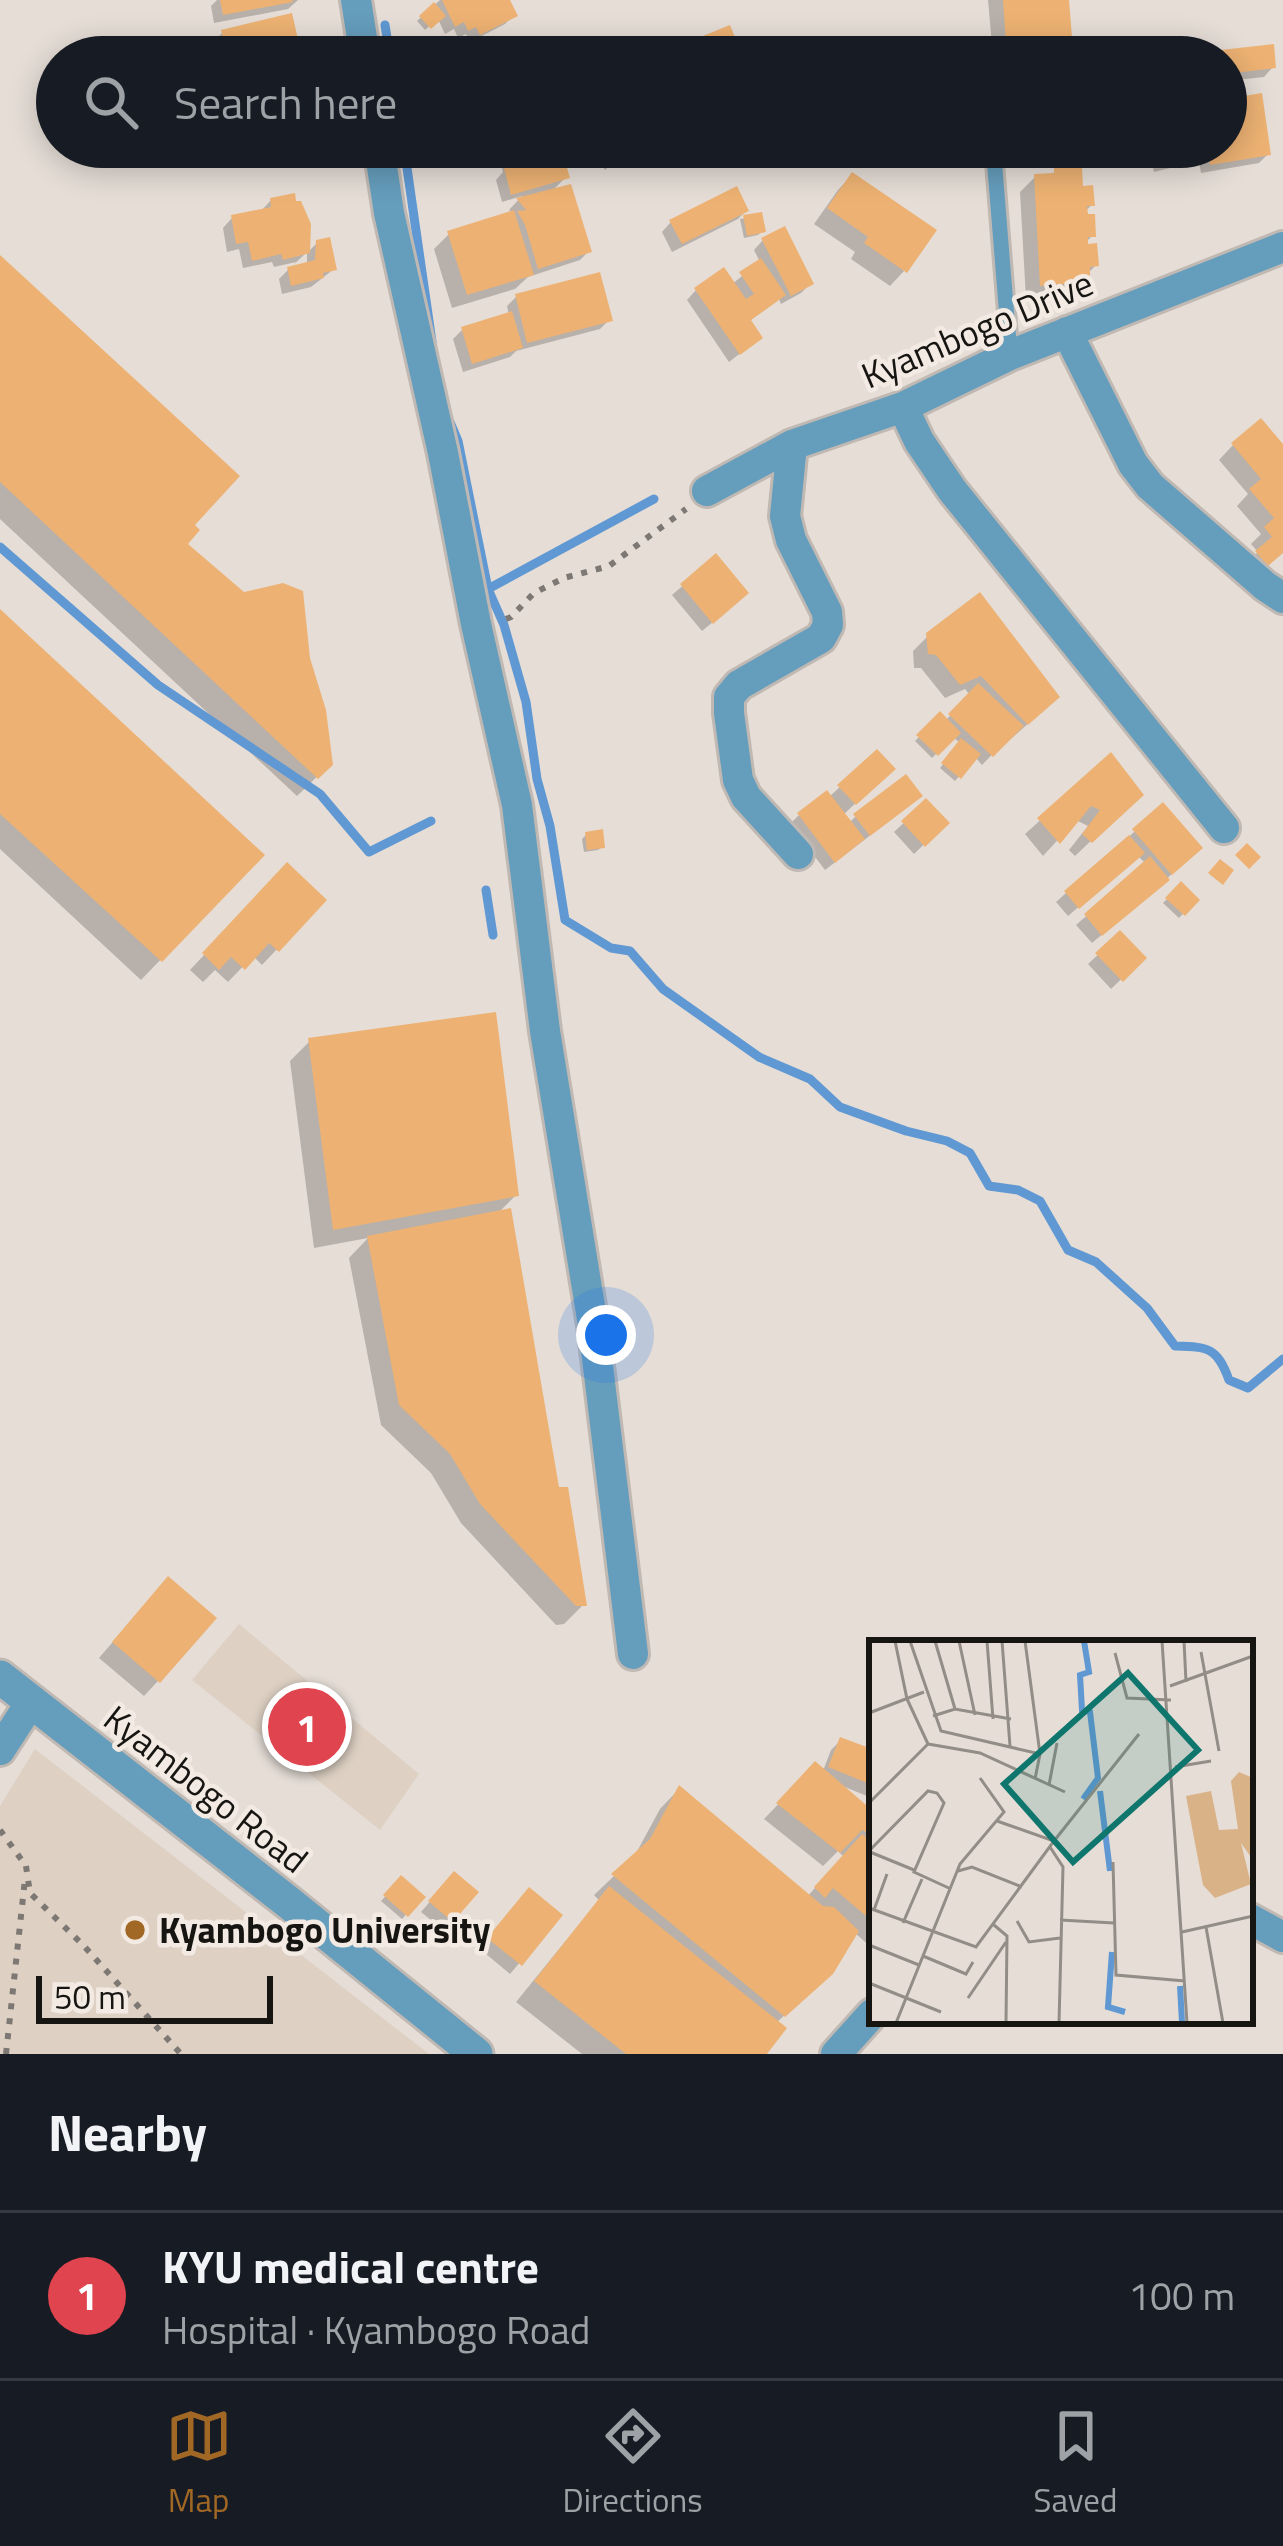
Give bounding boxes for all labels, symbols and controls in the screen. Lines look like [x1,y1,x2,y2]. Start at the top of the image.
search box [36,36,1247,168]
text: Search here [174,68,397,136]
icon: search [78,69,144,135]
street label: Kyambogo Drive [852,255,1101,402]
your location [576,1305,636,1365]
inset map [869,1640,1253,2024]
pin: 1 [268,1682,346,1772]
street label: Kyambogo Road [92,1691,320,1886]
place label: Kyambogo University [159,1902,490,1957]
marker: Kyambogo University [122,1917,148,1943]
scale bar [36,1970,273,2023]
text: 50 m [54,1972,126,2022]
text: Nearby [48,2093,207,2171]
text: KYU medical centre [162,2232,539,2300]
text: 1 [76,2266,98,2325]
text: 100 m [1128,2266,1235,2325]
text: Hospital · Kyambogo Road [162,2300,590,2359]
tab: Map [166,2403,232,2525]
tab: Directions [563,2403,703,2525]
tab: Saved [1034,2403,1117,2525]

